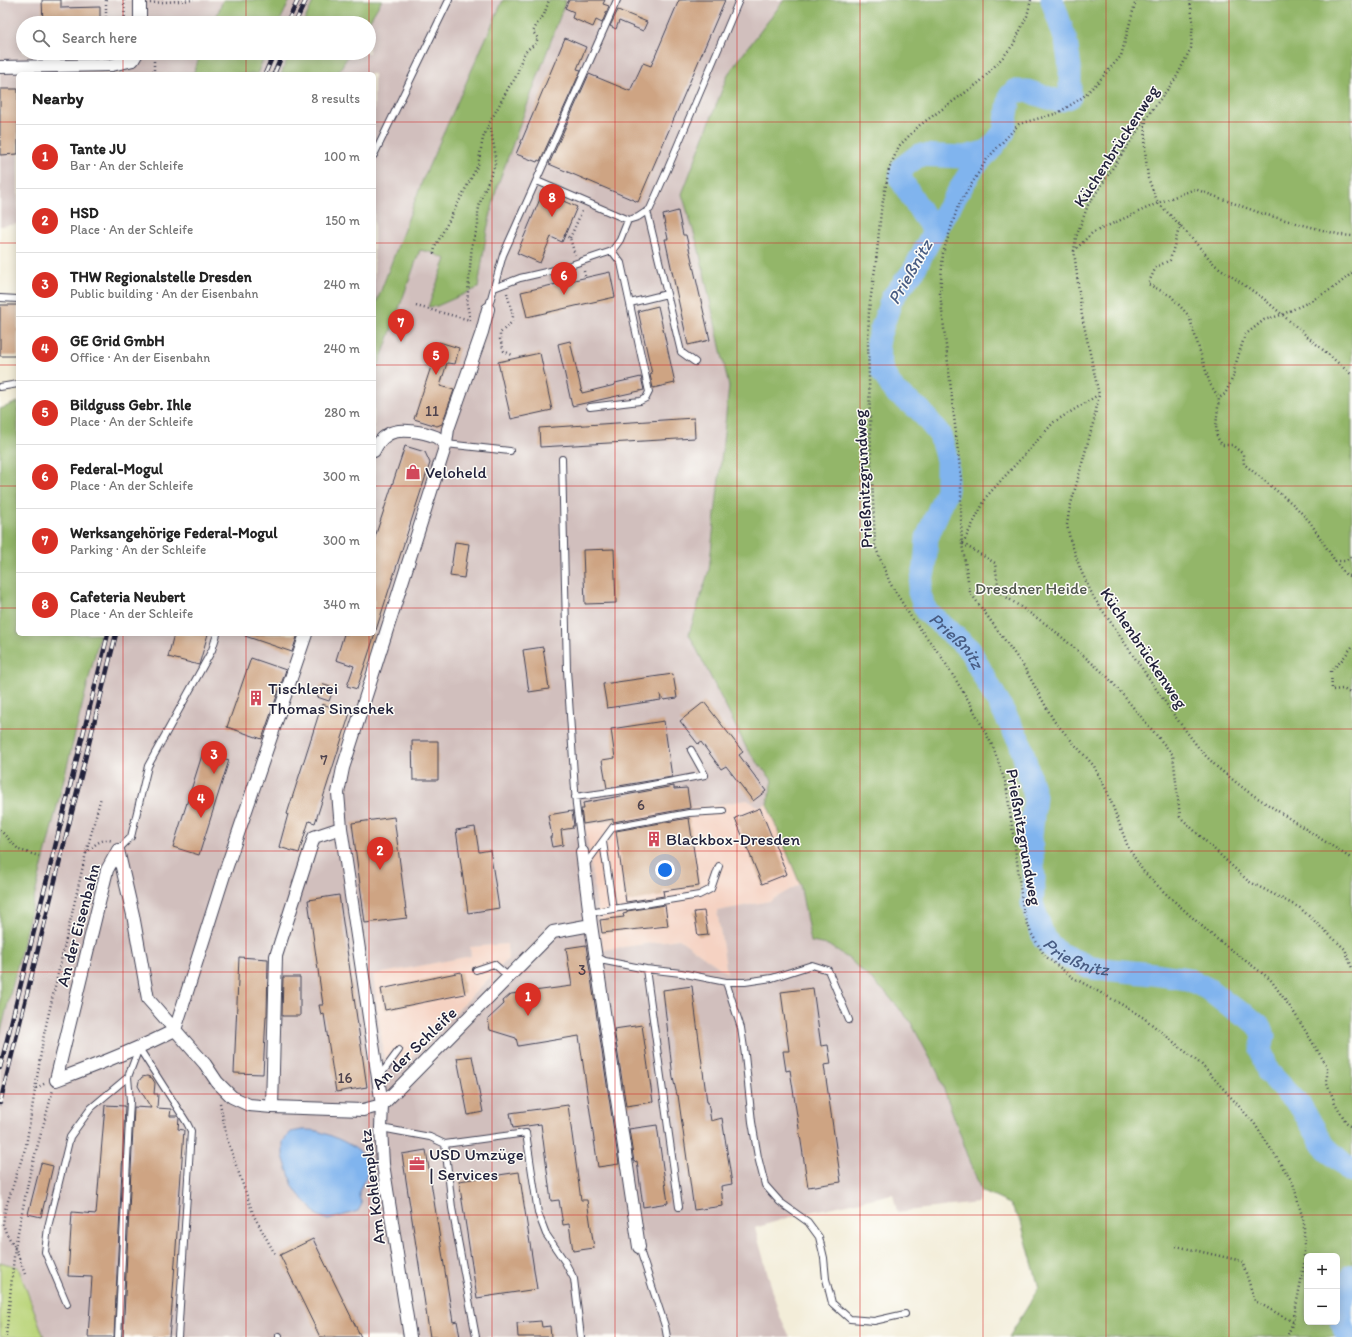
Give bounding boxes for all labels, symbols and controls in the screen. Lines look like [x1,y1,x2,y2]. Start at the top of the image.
search box [16,16,376,60]
icon: search [30,27,52,49]
text: Search here [62,29,137,47]
street label: Küchenbrückenweg [1069,81,1163,211]
text: Nearby [32,88,84,108]
text: 8 results [311,91,360,106]
text: Tante JU [70,140,126,158]
text: 1 [42,149,48,164]
text: 100 m [324,149,360,164]
text: Bar · An der Schleife [70,158,184,173]
pin: 8 [539,184,565,217]
text: HSD [70,204,99,222]
text: 2 [42,213,48,228]
text: 150 m [325,213,360,228]
text: Place · An der Schleife [70,222,193,237]
water label: Prießnitz [883,234,938,308]
pin: 6 [551,262,577,295]
text: THW Regionalstelle Dresden [70,268,252,286]
text: 3 [41,277,49,292]
text: 240 m [323,277,360,292]
text: Public building · An der Eisenbahn [70,286,259,301]
pin: 7 [388,309,414,342]
text: GE Grid GmbH [70,332,165,350]
text: 4 [41,341,49,356]
text: 240 m [323,341,360,356]
pin: 5 [423,342,449,375]
text: Office · An der Eisenbahn [70,350,210,365]
text: Bildguss Gebr. Ihle [70,396,192,414]
house number: 11 [425,402,439,420]
text: 5 [42,405,48,420]
text: 280 m [324,405,360,420]
street label: Prießnitzgrundweg [849,409,877,549]
text: Place · An der Schleife [70,414,193,429]
text: Federal-Mogul [70,460,163,478]
place label: Veloheld [425,462,488,482]
shop icon: Veloheld [404,463,422,481]
text: 6 [42,469,48,484]
text: 300 m [323,469,360,484]
text: Place · An der Schleife [70,478,193,493]
text: Werksangehörige Federal-Mogul [70,524,278,542]
text: 7 [42,533,48,548]
text: 300 m [323,533,360,548]
text: Parking · An der Schleife [70,542,206,557]
park label: Dresdner Heide [975,578,1087,598]
street label: Küchenbrückenweg [1096,584,1192,712]
text: Cafeteria Neubert [70,588,185,606]
text: 8 [41,597,49,612]
text: 340 m [323,597,360,612]
text: Place · An der Schleife [70,606,193,621]
water label: Prießnitz [924,608,990,674]
place label: Tischlerei Thomas Sinschek [268,678,394,718]
building icon: Tischlerei Thomas Sinschek [247,689,265,707]
pin: 3 [201,741,227,774]
house number: 7 [320,751,328,769]
street label: Prießnitzgrundweg [1002,767,1046,907]
pin: 4 [188,785,214,818]
house number: 6 [637,796,645,814]
place label: Blackbox-Dresden [666,829,800,849]
building icon: Blackbox-Dresden [645,830,663,848]
pin: 2 [367,837,393,870]
your location [655,860,675,880]
street label: An der Eisenbahn [52,861,104,989]
water label: Prießnitz [1038,933,1111,981]
house number: 3 [578,961,586,979]
pin: 1 [515,983,541,1016]
street label: An der Schleife [367,1003,461,1093]
house number: 16 [338,1069,353,1087]
street label: Am Kohlenplatz [355,1128,389,1246]
place label: USD Umzüge | Services [429,1144,524,1184]
office icon: USD Umzüge | Services [408,1155,426,1173]
map controls [1304,1253,1340,1325]
button: + [1304,1253,1340,1289]
button: − [1304,1289,1340,1325]

